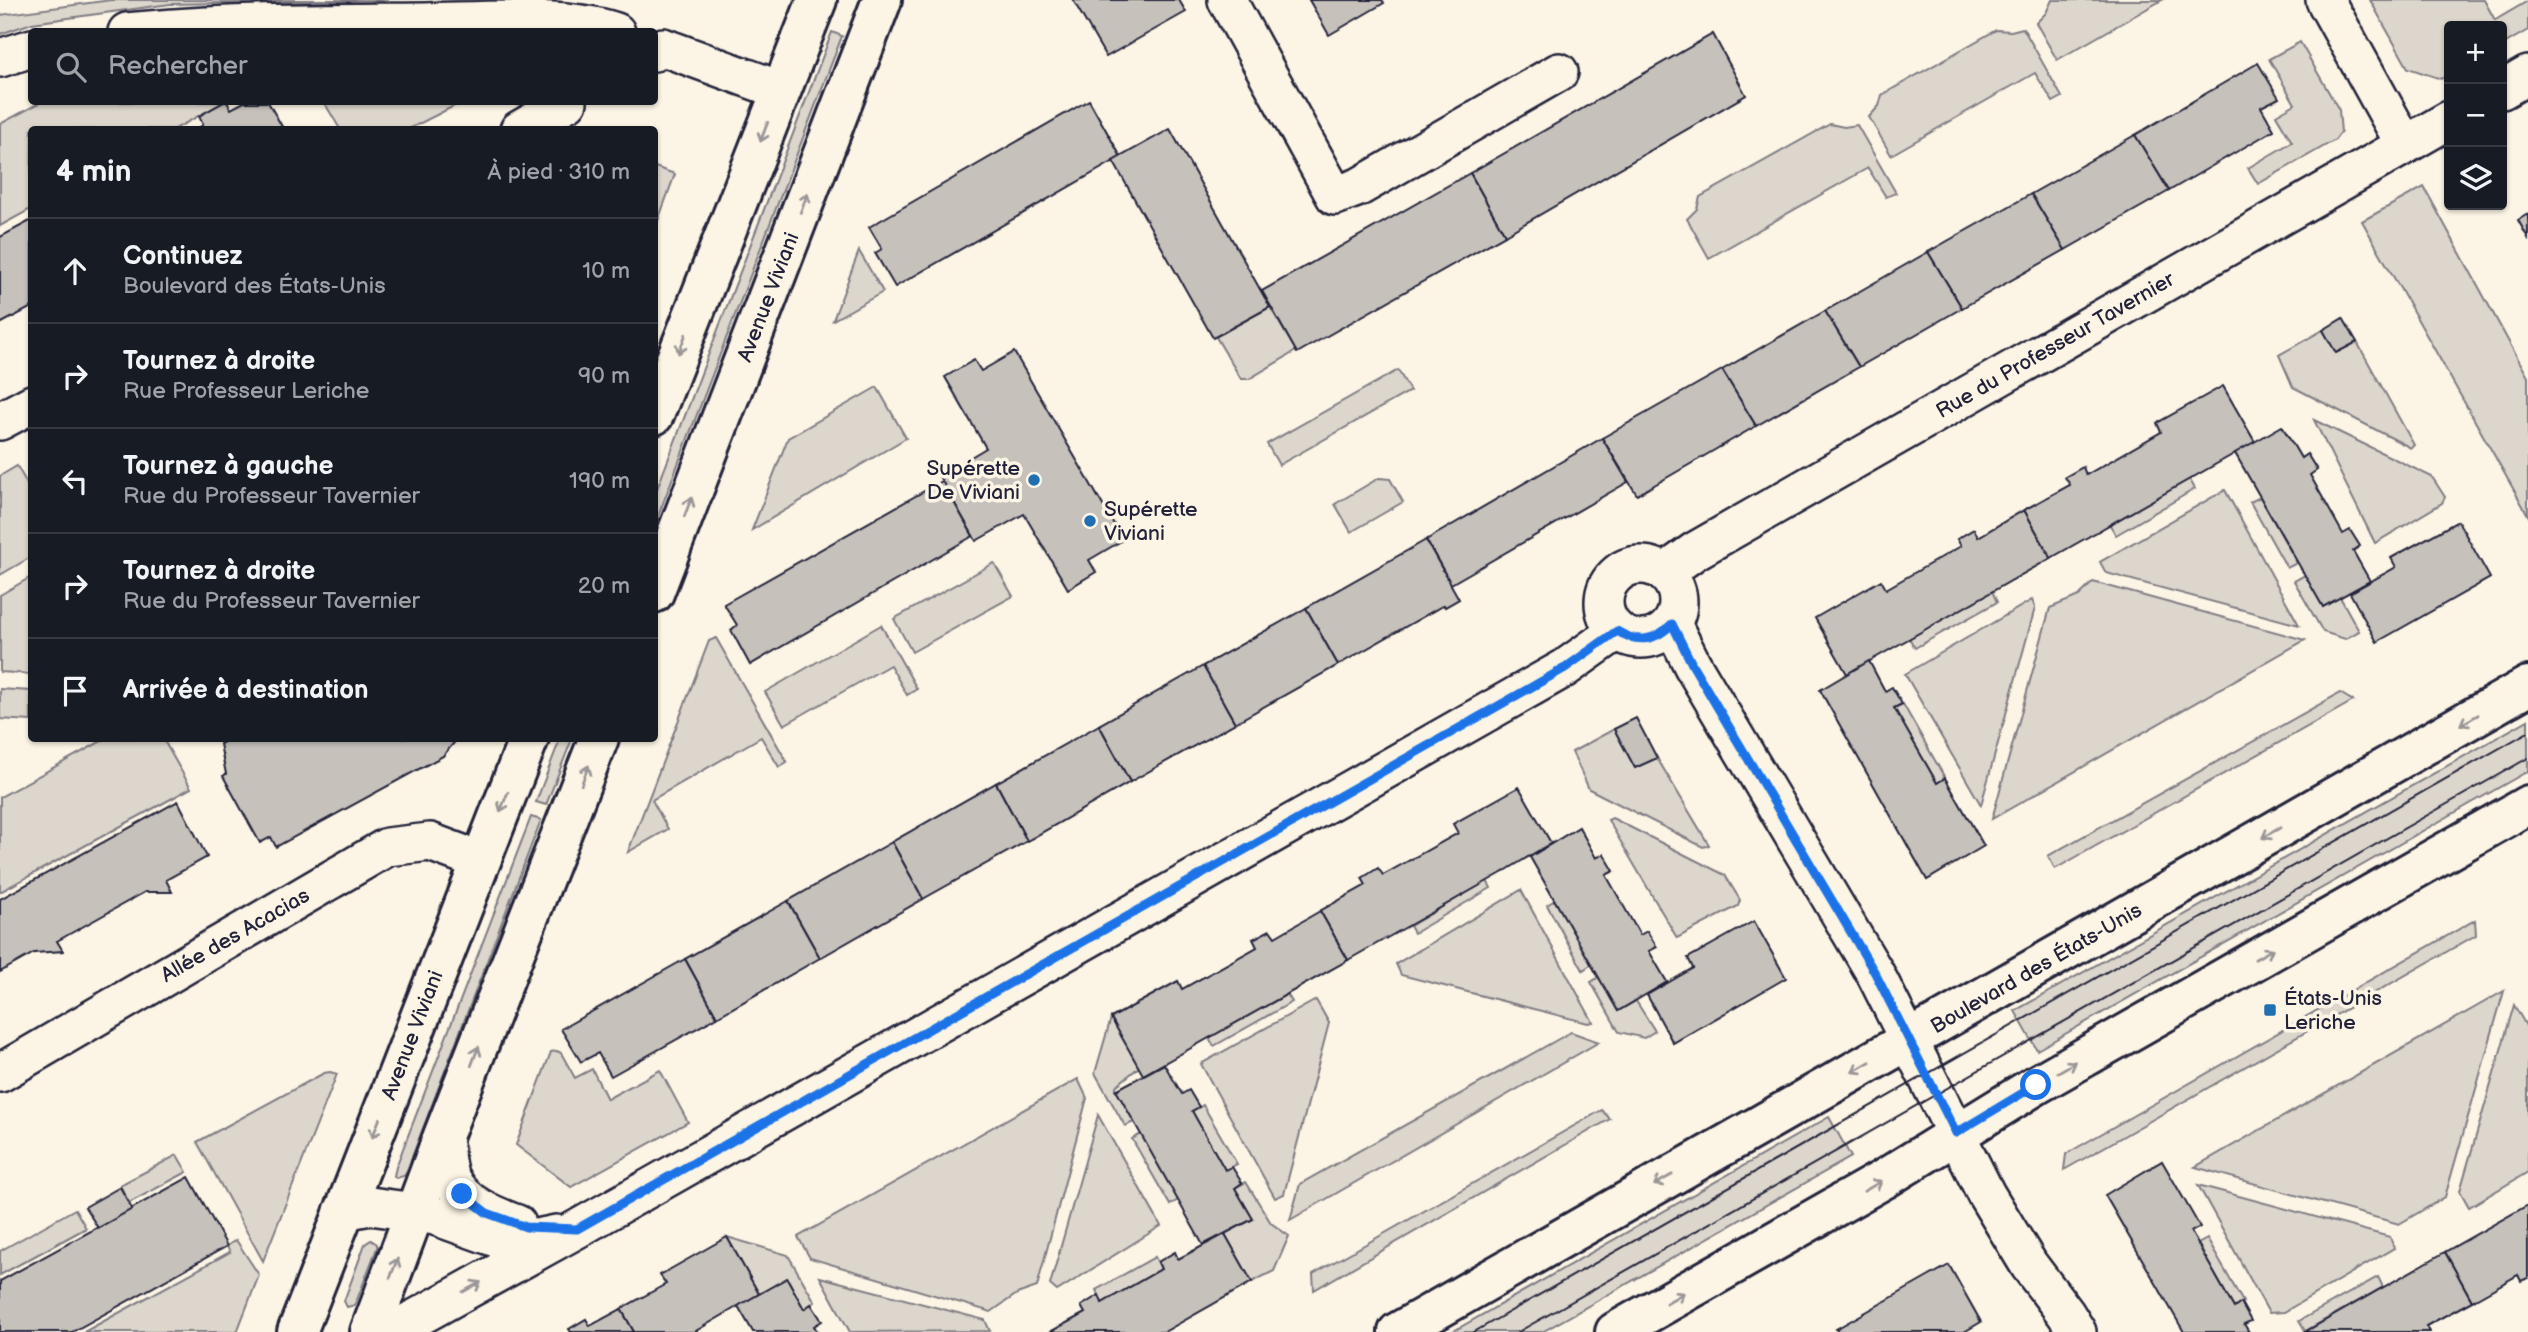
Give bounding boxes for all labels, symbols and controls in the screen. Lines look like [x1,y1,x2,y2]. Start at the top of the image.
map controls [2444,21,2507,210]
button: + [2444,21,2507,84]
search box [28,28,658,105]
icon: search [52,48,90,86]
text: Rechercher [108,51,247,82]
button: − [2444,84,2507,147]
one-way arrow [757,120,769,142]
button: layers [2444,147,2507,210]
text: 4 min [56,154,131,190]
text: À pied · 310 m [487,158,630,186]
one-way arrow [799,192,811,214]
street label: Avenue Viviani [732,229,805,365]
text: Continuez [123,241,243,272]
icon: ahead [56,252,94,290]
text: 10 m [582,257,630,285]
street label: Rue du Professeur Tavernier [1932,267,2179,424]
text: Boulevard des États-Unis [123,272,386,300]
one-way arrow [674,332,687,354]
text: Tournez à droite [123,346,315,377]
icon: right [56,357,94,395]
text: 90 m [578,362,630,390]
text: Rue Professeur Leriche [123,377,369,405]
text: Tournez à gauche [123,451,334,482]
place label: Supérette De Viviani [926,456,1020,505]
icon: left [56,462,94,500]
text: 190 m [569,467,630,495]
marker: Supérette De Viviani [1026,472,1042,488]
text: Rue du Professeur Tavernier [123,482,420,510]
one-way arrow [682,496,695,518]
place label: Supérette Viviani [1104,497,1198,546]
marker: Supérette Viviani [1082,513,1098,529]
text: Tournez à droite [123,556,315,587]
icon: right [56,567,94,605]
text: 20 m [578,572,630,600]
text: Rue du Professeur Tavernier [123,587,420,615]
icon: arrive [56,672,94,710]
text: Arrivée à destination [123,675,369,706]
one-way arrow [2459,713,2479,727]
one-way arrow [579,765,592,787]
one-way arrow [496,790,509,812]
one-way arrow [2262,826,2282,840]
street label: Allée des Acacias [157,883,314,988]
street label: Boulevard des États-Unis [1926,898,2146,1039]
one-way arrow [2253,947,2274,960]
street label: Avenue Viviani [376,967,449,1103]
place label: États-Unis Leriche [2284,986,2382,1035]
marker: États-Unis Leriche [2262,1002,2278,1018]
one-way arrow [470,1045,482,1067]
one-way arrow [2056,1060,2076,1074]
one-way arrow [1851,1061,1871,1075]
route start [2020,1069,2051,1100]
one-way arrow [369,1116,381,1138]
one-way arrow [1654,1173,1674,1187]
route end [446,1178,477,1209]
one-way arrow [1862,1179,1882,1193]
one-way arrow [388,1258,401,1280]
one-way arrow [461,1280,482,1293]
one-way arrow [1664,1291,1684,1305]

